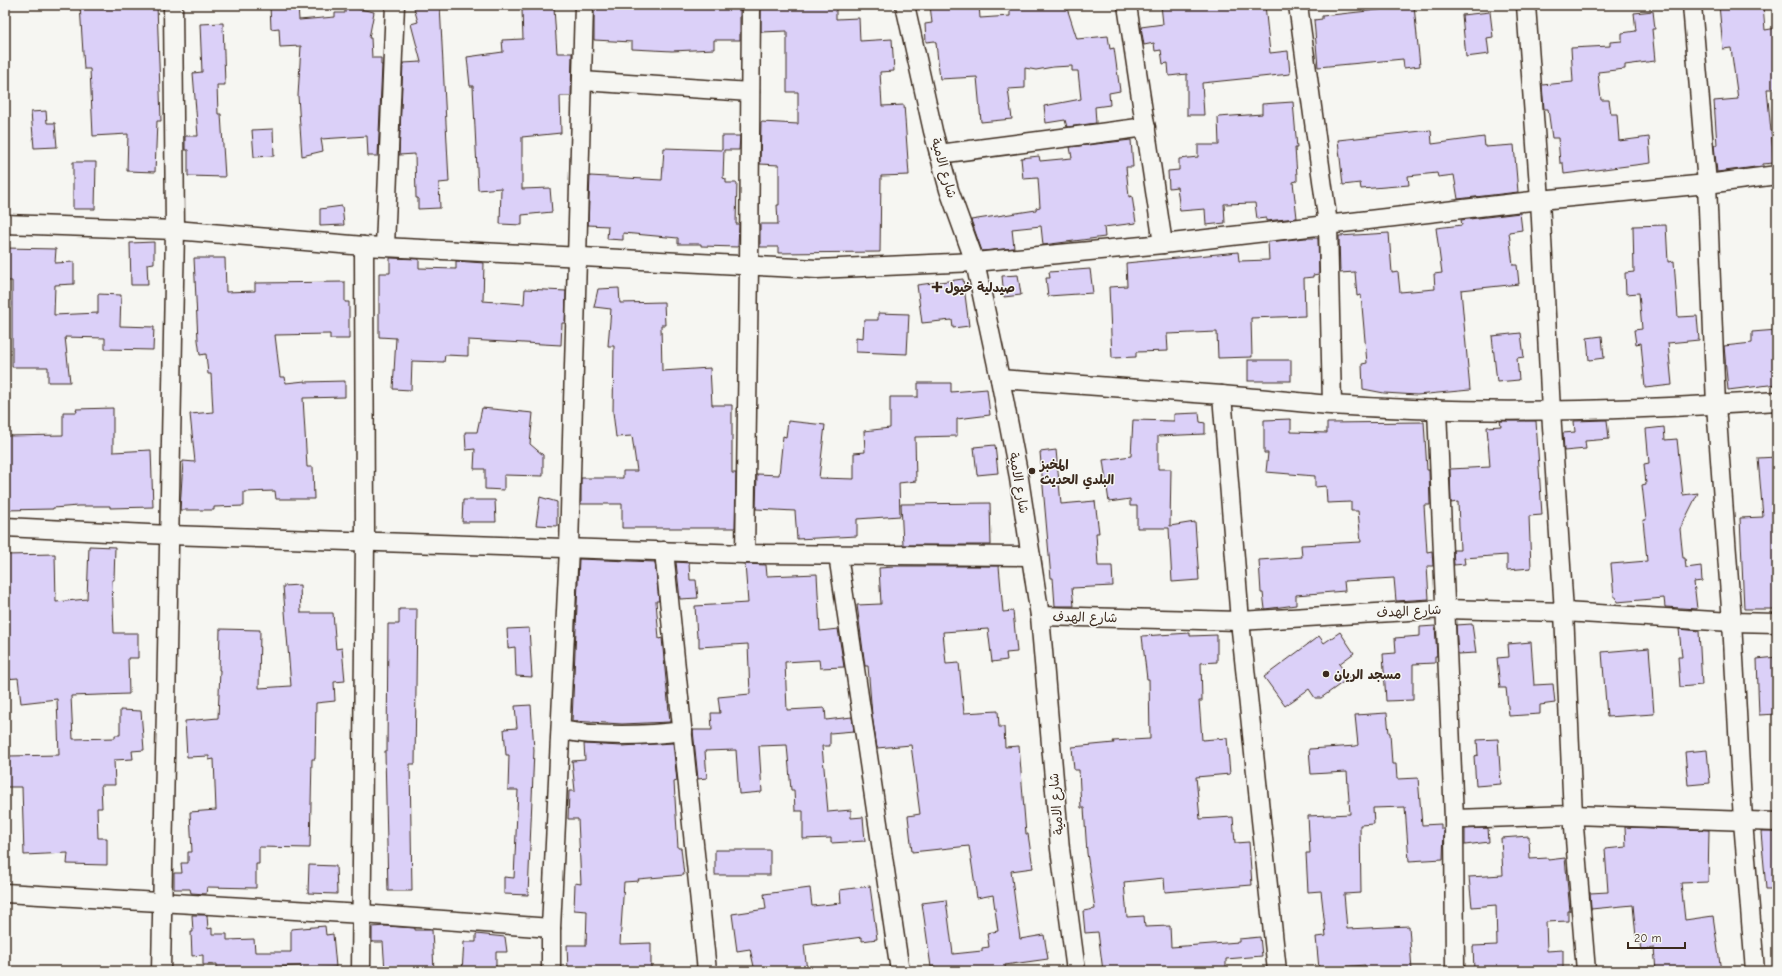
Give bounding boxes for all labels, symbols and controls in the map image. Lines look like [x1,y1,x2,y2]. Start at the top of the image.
street label: شارع الامية [926,136,960,200]
place label: صيدلية خيول [945,280,1015,296]
marker: صيدلية خيول [932,282,942,292]
street label: شارع الامية [1004,451,1032,515]
place label: المخبز البلدي الحديث [1038,457,1114,490]
marker: المخبز البلدي الحديث [1027,466,1037,476]
street label: شارع الهدف [1376,602,1442,622]
street label: شارع الهدف [1052,609,1118,627]
place label: مسجد الريان [1334,667,1401,683]
marker: مسجد الريان [1321,669,1331,679]
street label: شارع الامية [1046,772,1068,835]
scale bar [1628,924,1685,950]
text: 20 m [1634,931,1662,945]

